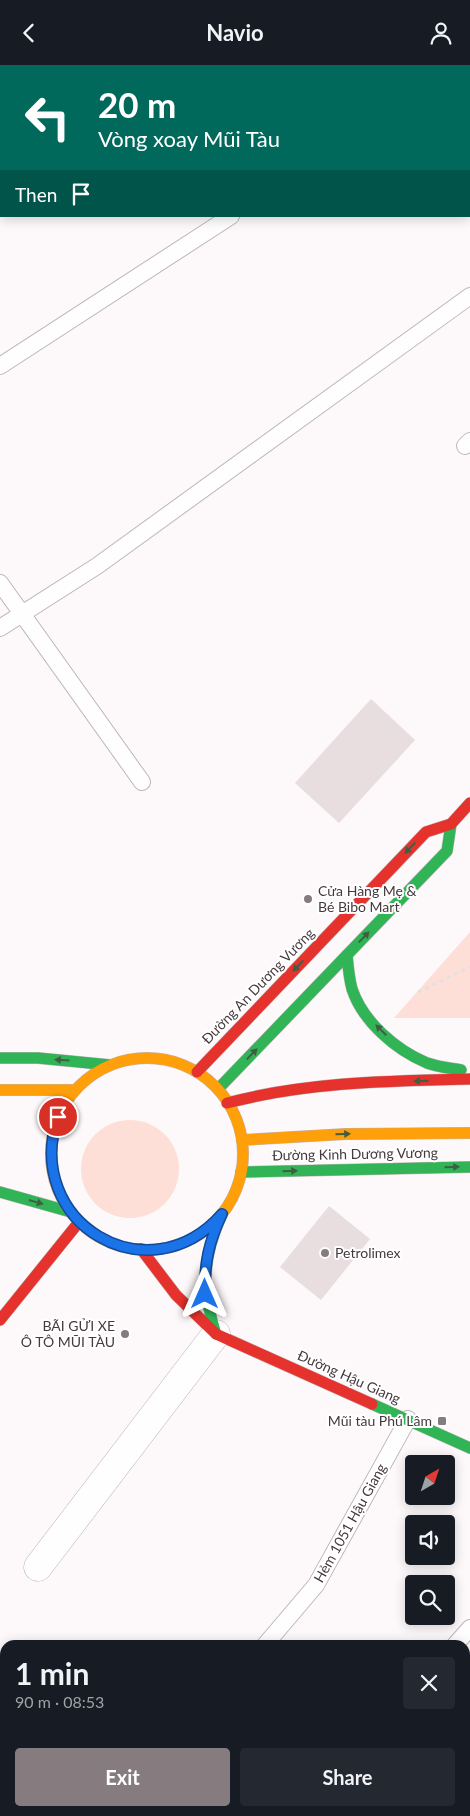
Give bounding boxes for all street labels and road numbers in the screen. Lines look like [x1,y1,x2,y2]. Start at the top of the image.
street label: Đường An Dương Vương [198,924,317,1047]
street label: Đường Kinh Dương Vương [272,1144,438,1163]
street label: Đường Hậu Giang [295,1346,403,1407]
street label: Hẻm 1051 Hậu Giang [310,1460,389,1585]

